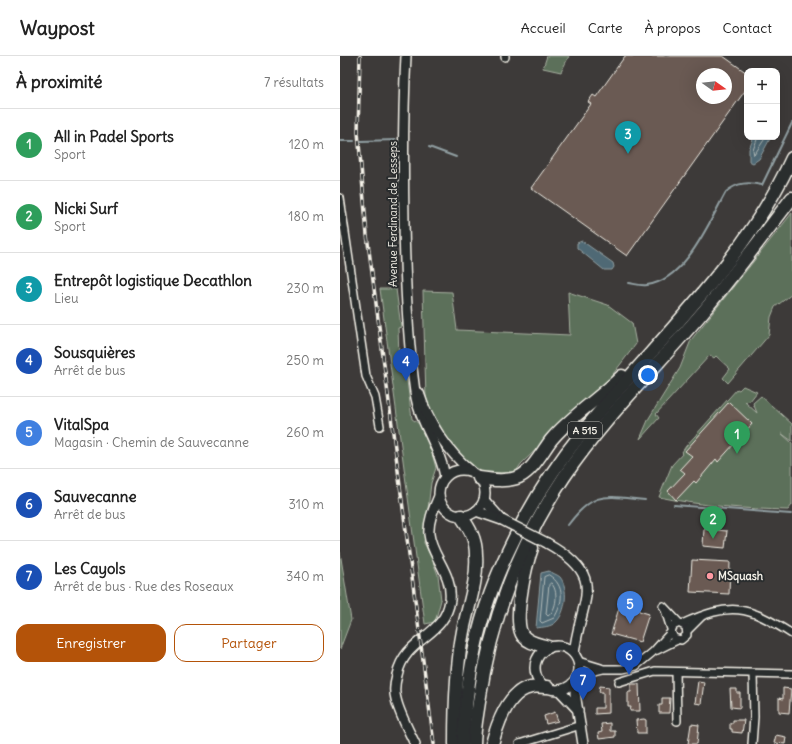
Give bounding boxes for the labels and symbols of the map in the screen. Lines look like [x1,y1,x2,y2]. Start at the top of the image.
north arrow [696,68,732,104]
pin: 3 [615,121,641,154]
street label: Avenue Ferdinand de Lesseps [386,141,400,287]
pin: 4 [393,348,419,381]
your location [638,365,658,385]
pin: 1 [724,421,750,454]
road number: A 515 [568,422,602,438]
pin: 2 [700,506,726,539]
place label: MSquash [718,569,764,584]
marker: MSquash [705,571,715,581]
pin: 5 [617,591,643,624]
pin: 6 [616,642,642,675]
pin: 7 [570,667,596,700]

